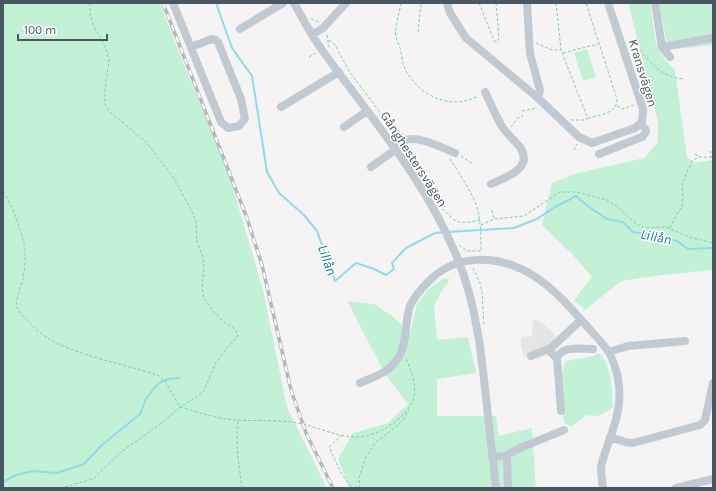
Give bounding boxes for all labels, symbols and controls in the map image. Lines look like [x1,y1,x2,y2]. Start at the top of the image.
scale bar [18,16,107,42]
text: 100 m [24,23,56,37]
street label: Kransvägen [626,37,660,109]
street label: Gånghestersvägen [378,108,450,210]
water label: Lillån [639,225,673,249]
water label: Lillån [314,242,340,278]

